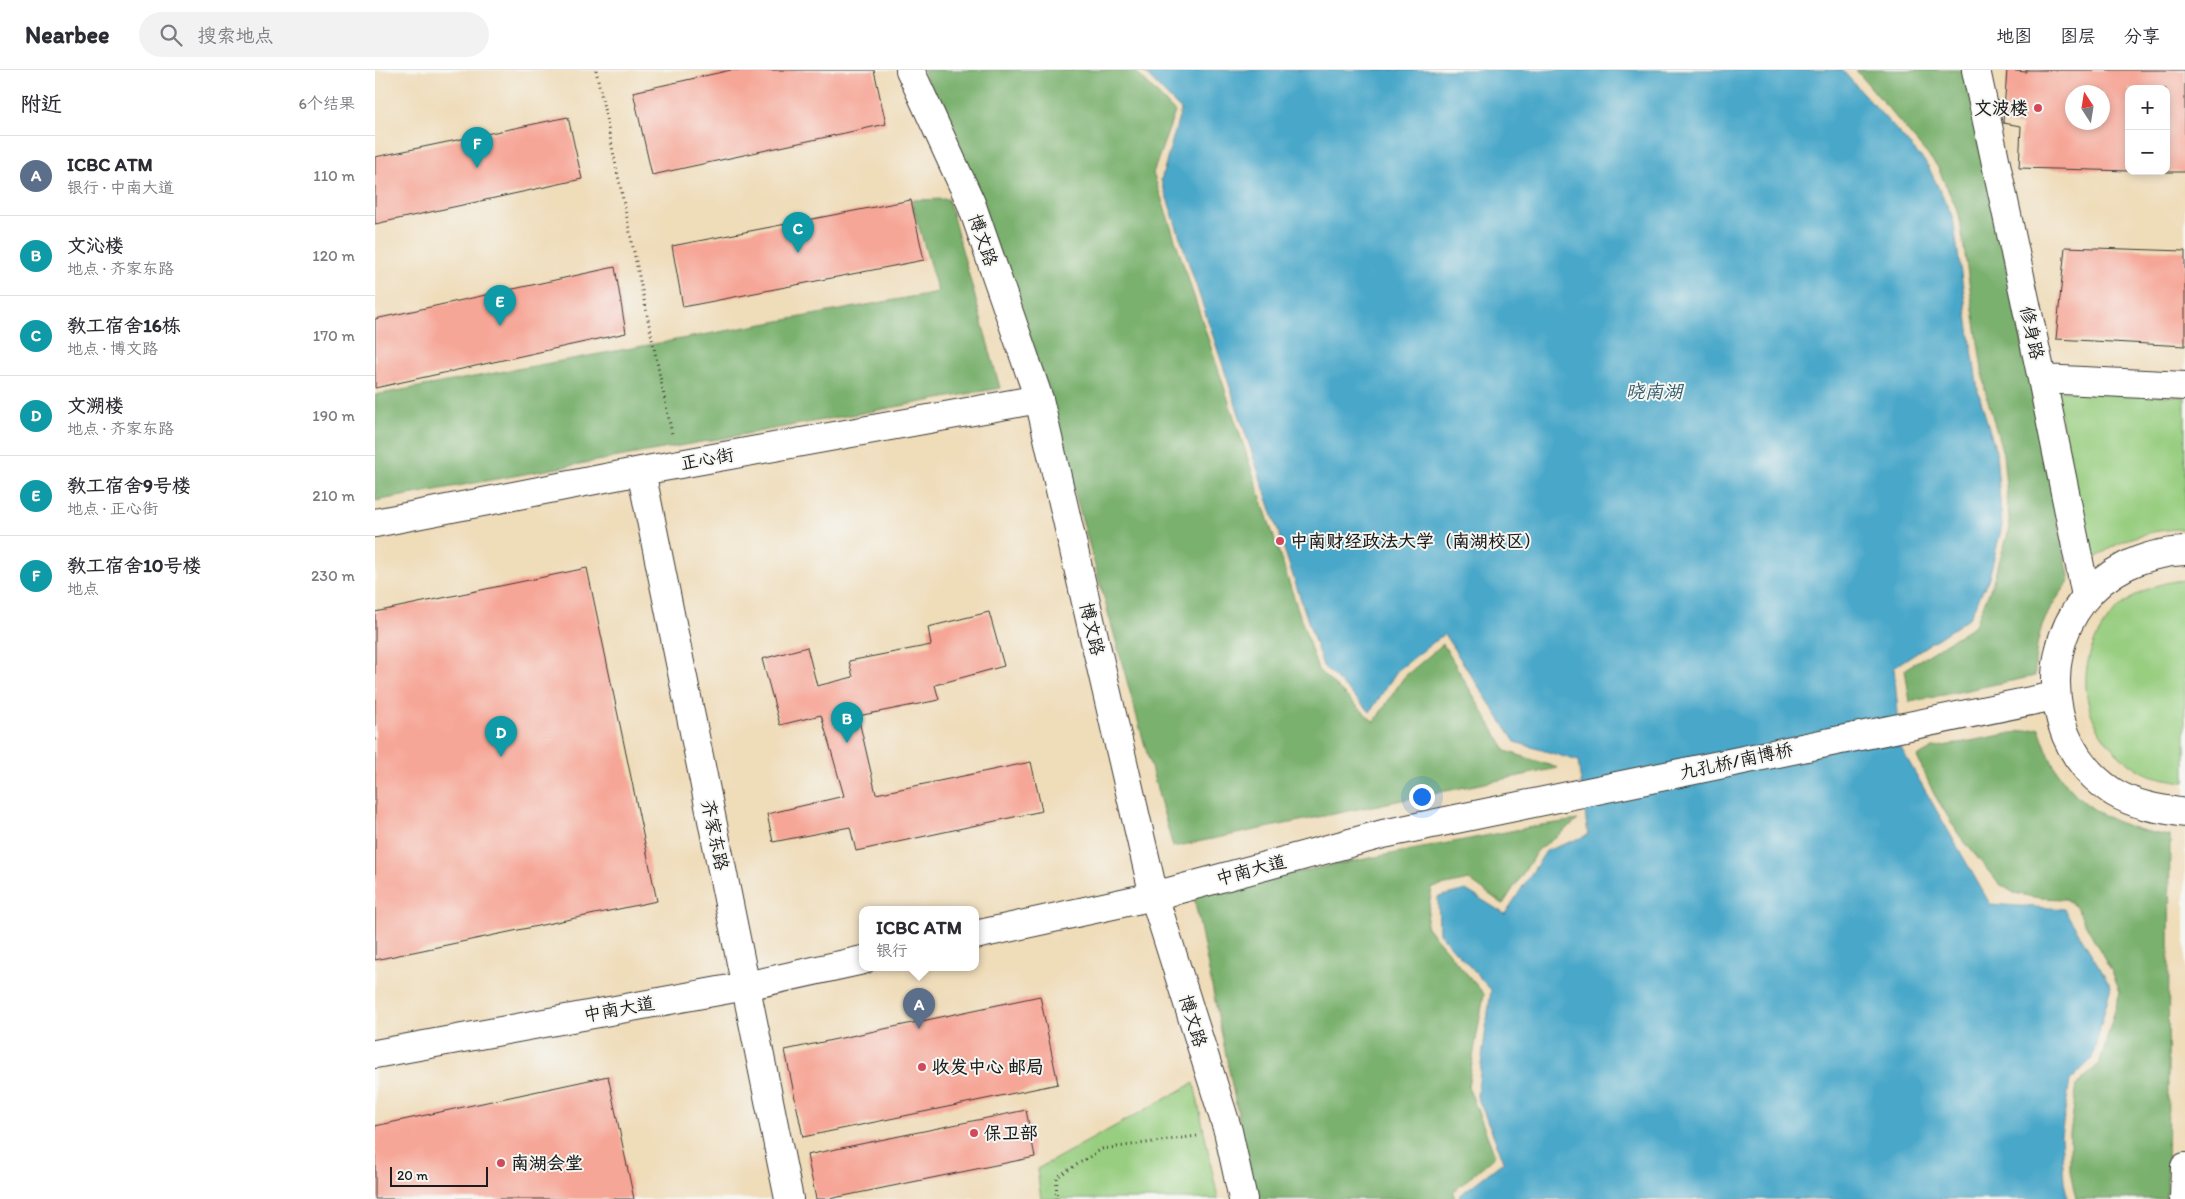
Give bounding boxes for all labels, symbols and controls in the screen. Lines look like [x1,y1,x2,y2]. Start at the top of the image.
search box [139,12,489,57]
text: Nearbee [25,20,109,49]
icon: search [157,21,185,49]
text: 搜索地点 [197,24,274,47]
text: 地图 [1996,25,2032,47]
text: 图层 [2060,25,2096,47]
text: 分享 [2124,25,2160,47]
north arrow [2065,85,2110,130]
map controls [2125,85,2170,175]
button: + [2125,85,2170,130]
text: 附近 [20,91,62,116]
text: 6个结果 [299,94,355,113]
place label: 文波楼 [1974,97,2028,119]
marker: 文波楼 [2032,102,2044,114]
pin: F [461,127,493,168]
button: − [2125,130,2170,175]
text: ICBC ATM [67,153,153,176]
text: A [31,166,41,185]
text: 110 m [313,166,355,185]
text: 银行 · 中南大道 [67,178,174,197]
street label: 博文路 [964,211,1002,269]
pin: C [782,212,814,253]
text: 文沁楼 [67,234,124,257]
text: B [31,246,41,265]
text: 120 m [312,246,355,265]
text: 地点 · 齐家东路 [67,259,174,278]
pin: E [484,285,516,326]
street label: 修身路 [2016,304,2048,362]
text: 教工宿舍16栋 [67,314,181,337]
text: C [31,326,41,345]
text: 170 m [313,326,355,345]
text: 地点 · 博文路 [67,339,158,358]
water label: 晓南湖 [1625,380,1684,403]
text: 文溯楼 [67,394,124,417]
text: D [31,406,41,425]
text: 190 m [312,406,355,425]
text: 地点 · 齐家东路 [67,419,174,438]
street label: 正心街 [679,443,735,475]
text: 教工宿舍9号楼 [67,474,191,497]
text: E [32,486,40,505]
text: 210 m [312,486,355,505]
text: 地点 · 正心街 [67,499,158,518]
place label: 中南财经政法大学（南湖校区） [1290,530,1542,552]
marker: 中南财经政法大学（南湖校区） [1274,535,1286,547]
text: 教工宿舍10号楼 [67,554,202,577]
text: F [32,566,40,585]
text: 230 m [311,566,355,585]
text: 地点 [67,579,99,598]
street label: 博文路 [1075,600,1109,658]
pin: B [831,702,863,743]
pin: D [485,716,517,757]
street label: 九孔桥/南博桥 [1677,738,1795,784]
your location [1409,784,1435,810]
street label: 齐家东路 [697,797,733,873]
street label: 中南大道 [1213,850,1289,890]
popup [859,906,979,971]
text: ICBC ATM [876,916,962,939]
text: 银行 [876,941,908,960]
pin: A [903,988,935,1029]
street label: 中南大道 [582,992,656,1026]
street label: 博文路 [1175,992,1211,1050]
place label: 收发中心 邮局 [932,1056,1044,1078]
marker: 收发中心 邮局 [916,1061,928,1073]
place label: 保卫部 [984,1122,1038,1144]
marker: 保卫部 [968,1127,980,1139]
place label: 南湖会堂 [511,1152,583,1174]
marker: 南湖会堂 [495,1157,507,1169]
scale bar [390,1164,487,1187]
text: 20 m [397,1167,428,1184]

